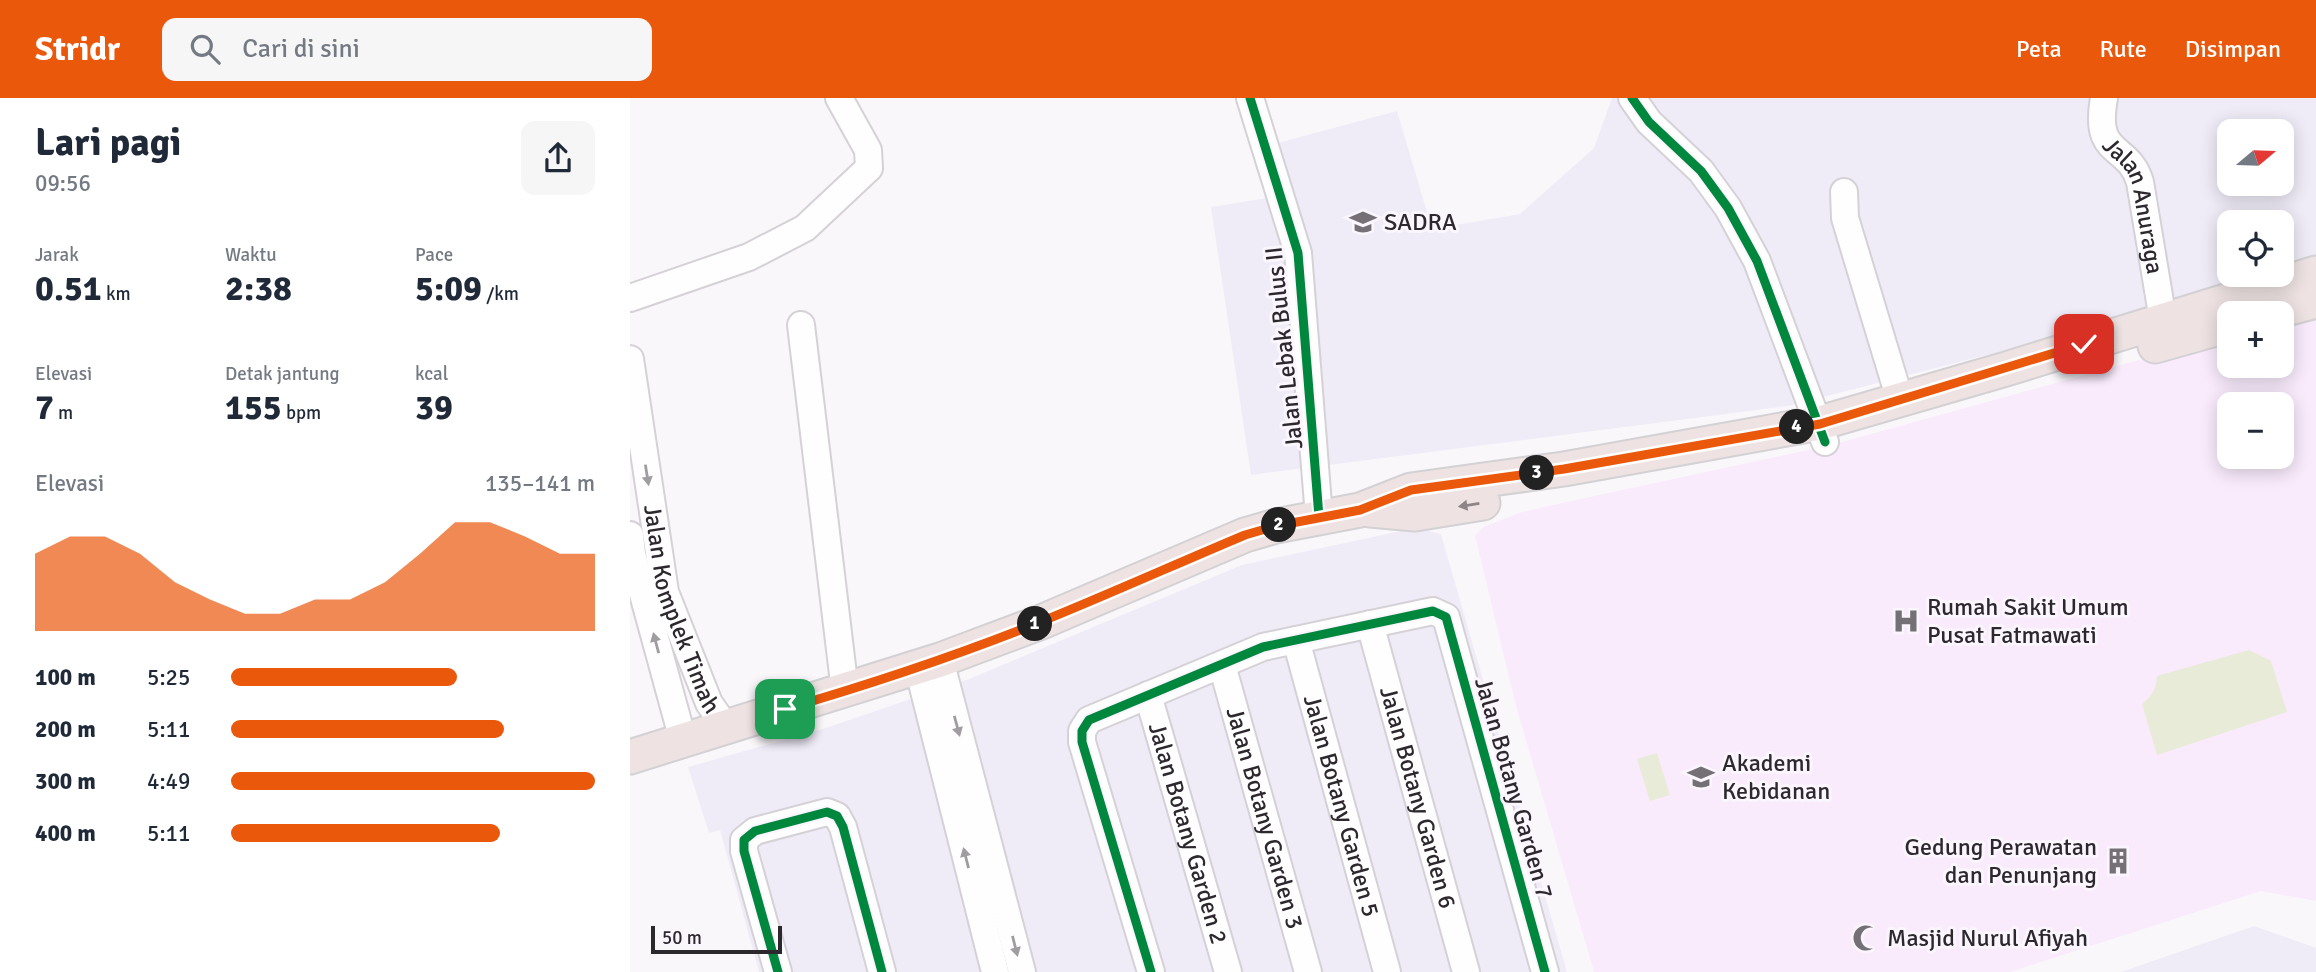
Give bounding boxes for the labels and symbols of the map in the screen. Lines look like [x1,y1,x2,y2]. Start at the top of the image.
north arrow [2217,119,2294,196]
street label: Jalan Anuraga [2096,131,2170,276]
school or university icon: SADRA [1348,207,1378,237]
place label: SADRA [1384,207,1457,237]
street label: Jalan Lebak Bulus II [1258,245,1310,451]
pin [2054,314,2114,374]
pin: 4 [1780,410,1814,444]
pin: 3 [1520,456,1555,490]
one-way arrow [642,464,653,486]
one-way arrow [1458,500,1480,511]
street label: Jalan Komplek Timah [637,503,727,719]
pin: 2 [1262,508,1296,542]
place label: Rumah Sakit Umum Pusat Fatmawati [1927,592,2129,650]
pin: 1 [1018,606,1052,642]
hospital icon: Rumah Sakit Umum Pusat Fatmawati [1891,606,1921,636]
one-way arrow [650,632,661,654]
street label: Jalan Botany Garden 7 [1468,674,1560,902]
pin [755,679,815,739]
street label: Jalan Botany Garden 6 [1373,683,1463,912]
street label: Jalan Botany Garden 5 [1297,692,1386,920]
street label: Jalan Botany Garden 3 [1220,704,1310,932]
one-way arrow [953,716,963,737]
street label: Jalan Botany Garden 2 [1142,719,1234,947]
place label: Akademi Kebidanan [1722,748,1830,806]
school or university icon: Akademi Kebidanan [1686,762,1716,792]
place label: Gedung Perawatan dan Penunjang [1904,832,2097,890]
building icon: Gedung Perawatan dan Penunjang [2103,846,2133,876]
one-way arrow [960,847,971,869]
scale bar [651,923,782,955]
mosque icon: Masjid Nurul Afiyah [1851,923,1881,953]
place label: Masjid Nurul Afiyah [1887,923,2088,953]
one-way arrow [1010,935,1021,957]

